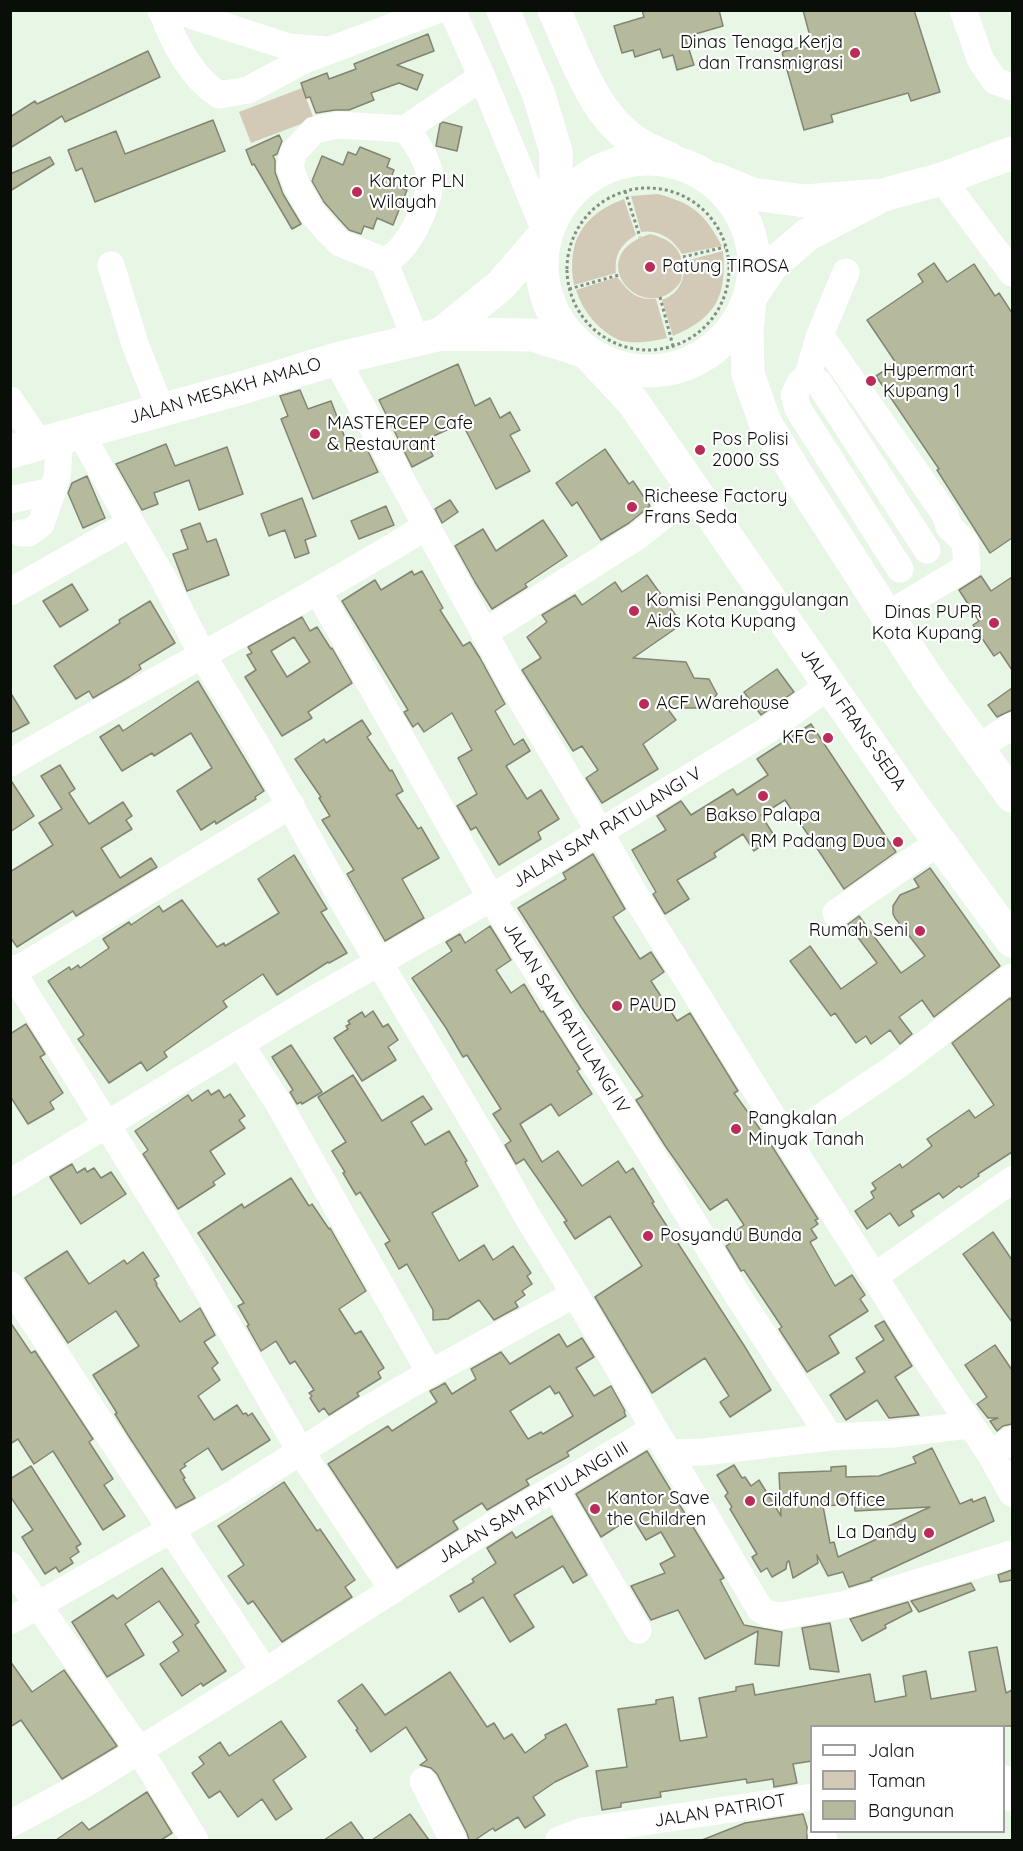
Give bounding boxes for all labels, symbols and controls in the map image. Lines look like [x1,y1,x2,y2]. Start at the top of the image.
place label: Dinas Tenaga Kerja dan Transmigrasi [680,32,843,74]
marker: Dinas Tenaga Kerja dan Transmigrasi [848,46,862,60]
place label: Kantor PLN Wilayah [369,171,465,213]
marker: Kantor PLN Wilayah [350,185,364,199]
place label: Patung TIROSA [662,256,789,278]
marker: Patung TIROSA [643,260,657,274]
street label: JALAN MESAKH AMALO [126,353,324,429]
place label: Hypermart Kupang 1 [883,360,975,403]
marker: Hypermart Kupang 1 [864,374,878,388]
place label: MASTERCEP Cafe & Restaurant [327,413,473,456]
marker: MASTERCEP Cafe & Restaurant [308,427,322,441]
place label: Pos Polisi 2000 SS [712,429,788,472]
marker: Pos Polisi 2000 SS [693,443,707,457]
place label: Richeese Factory Frans Seda [644,486,787,528]
marker: Richeese Factory Frans Seda [625,500,639,514]
place label: Komisi Penanggulangan Aids Kota Kupang [646,590,849,632]
place label: Dinas PUPR Kota Kupang [872,602,982,644]
marker: Komisi Penanggulangan Aids Kota Kupang [627,604,641,618]
marker: Dinas PUPR Kota Kupang [987,616,1001,630]
street label: JALAN FRANS-SEDA [795,643,911,795]
place label: ACF Warehouse [656,693,789,715]
marker: ACF Warehouse [637,697,651,711]
place label: KFC [782,727,816,749]
marker: KFC [821,731,835,745]
street label: JALAN SAM RATULANGI V [508,763,706,893]
marker: Bakso Palapa [756,789,770,803]
place label: Bakso Palapa [706,805,820,827]
place label: RM Padang Dua [750,831,886,853]
marker: RM Padang Dua [891,835,905,849]
street label: JALAN SAM RATULANGI IV [498,918,634,1118]
place label: Rumah Seni [809,920,908,942]
marker: Rumah Seni [913,924,927,938]
place label: PAUD [629,995,676,1017]
marker: PAUD [610,999,624,1013]
place label: Pangkalan Minyak Tanah [748,1108,864,1150]
marker: Pangkalan Minyak Tanah [729,1122,743,1136]
place label: Posyandu Bunda [660,1225,802,1247]
marker: Posyandu Bunda [641,1229,655,1243]
street label: JALAN SAM RATULANGI III [434,1437,632,1569]
place label: Kantor Save the Children [607,1488,710,1530]
place label: Cildfund Office [762,1490,885,1512]
marker: Cildfund Office [743,1494,757,1508]
marker: Kantor Save the Children [588,1502,602,1516]
place label: La Dandy [836,1522,917,1544]
marker: La Dandy [922,1526,936,1540]
legend [810,1725,1005,1833]
text: Jalan [868,1739,915,1762]
text: Taman [868,1769,926,1792]
street label: JALAN PATRIOT [652,1790,788,1832]
text: Bangunan [868,1799,954,1822]

